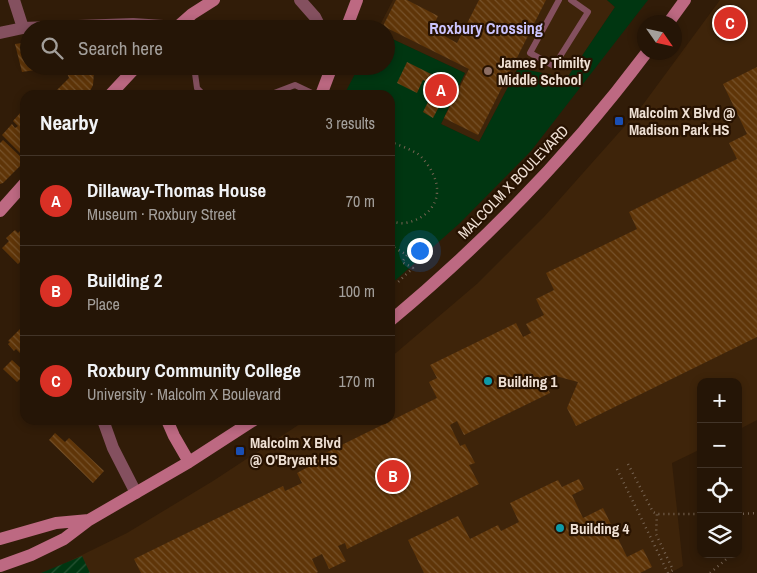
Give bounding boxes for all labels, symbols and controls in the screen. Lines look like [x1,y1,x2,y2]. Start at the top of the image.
pin: C [714,4,746,42]
north arrow [637,15,682,60]
district label: Roxbury Crossing [429,17,543,39]
search box [20,20,395,75]
icon: search [38,34,66,62]
text: Search here [78,35,163,61]
place label: James P Timilty Middle School [498,52,591,90]
marker: James P Timilty Middle School [482,65,494,77]
pin: A [425,71,457,109]
place label: Malcolm X Blvd @ Madison Park HS [629,102,735,140]
text: Nearby [40,108,98,137]
text: 3 results [325,112,375,134]
marker: Malcolm X Blvd @ Madison Park HS [613,115,625,127]
street label: MALCOLM X BOULEVARD [453,120,573,244]
text: Dillaway-Thomas House [87,177,266,203]
text: A [51,190,61,212]
text: 70 m [346,190,375,212]
text: Museum · Roxbury Street [87,203,236,225]
your location [407,238,433,264]
text: Building 2 [87,267,162,293]
text: B [51,280,61,302]
text: 100 m [339,280,375,302]
text: Place [87,293,120,315]
text: Roxbury Community College [87,357,301,383]
text: C [51,370,61,392]
text: 170 m [339,370,375,392]
place label: Building 1 [498,371,558,392]
marker: Building 1 [482,375,494,387]
map controls [697,378,742,558]
button: + [697,378,742,423]
text: University · Malcolm X Boulevard [87,383,281,405]
button: − [697,423,742,468]
place label: Malcolm X Blvd @ O'Bryant HS [250,432,341,470]
marker: Malcolm X Blvd @ O'Bryant HS [234,445,246,457]
pin: B [377,457,409,495]
button: locate [697,468,742,513]
button: layers [697,513,742,558]
place label: Building 4 [570,518,630,539]
marker: Building 4 [554,522,566,534]

